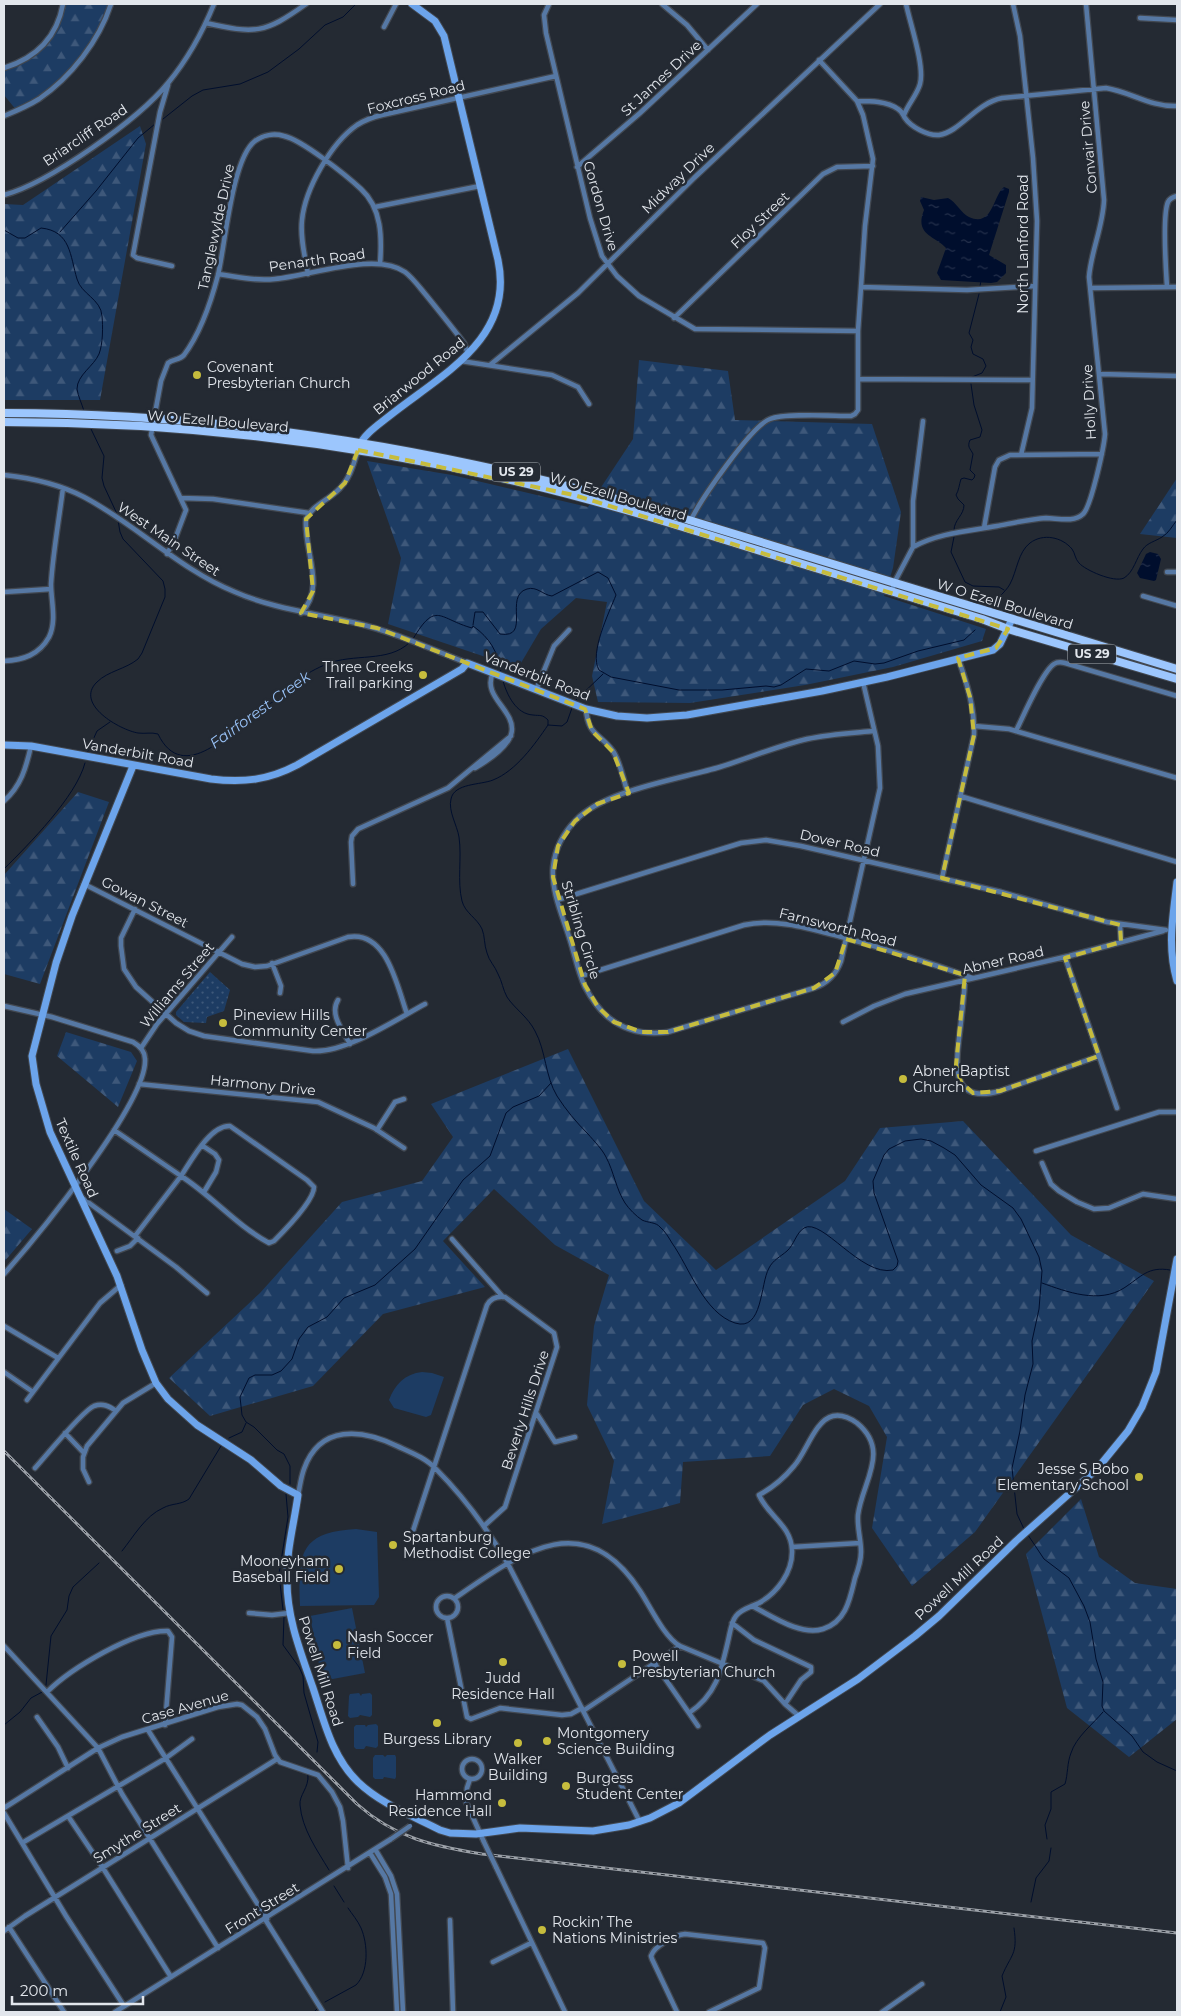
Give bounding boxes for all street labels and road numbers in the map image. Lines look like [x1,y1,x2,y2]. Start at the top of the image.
street label: St James Drive [617,36,705,120]
street label: Foxcross Road [365,76,467,118]
street label: Briarcliff Road [39,100,131,170]
street label: Convair Drive [1075,100,1101,194]
street label: Midway Drive [638,139,718,217]
street label: Gordon Drive [580,159,622,253]
street label: Tanglewylde Drive [194,162,238,292]
street label: North Lanford Road [1014,174,1032,314]
street label: Floy Street [727,187,793,252]
street label: Penarth Road [268,244,366,276]
street label: Briarwood Road [369,333,469,419]
street label: Holly Drive [1078,364,1100,440]
street label: W O Ezell Boulevard [147,406,289,436]
road number: US 29 [492,462,540,482]
street label: W O Ezell Boulevard [547,468,689,524]
street label: West Main Street [114,498,224,580]
street label: W O Ezell Boulevard [935,575,1075,633]
road number: US 29 [1068,644,1116,664]
street label: Vanderbilt Road [481,647,593,705]
street label: Vanderbilt Road [81,734,195,772]
street label: Dover Road [798,825,882,861]
street label: Gowan Street [99,872,192,932]
street label: Stribling Circle [557,878,605,982]
street label: Farnsworth Road [777,904,899,950]
street label: Williams Street [136,938,218,1032]
street label: Abner Road [960,942,1046,978]
street label: Harmony Drive [209,1071,317,1099]
street label: Textile Road [52,1116,102,1200]
street label: Beverly Hills Drive [497,1348,553,1472]
street label: Powell Mill Road [911,1532,1007,1624]
street label: Powell Mill Road [295,1613,347,1729]
street label: Case Avenue [139,1686,231,1728]
street label: Smythe Street [90,1799,185,1867]
street label: Front Street [222,1878,303,1938]

